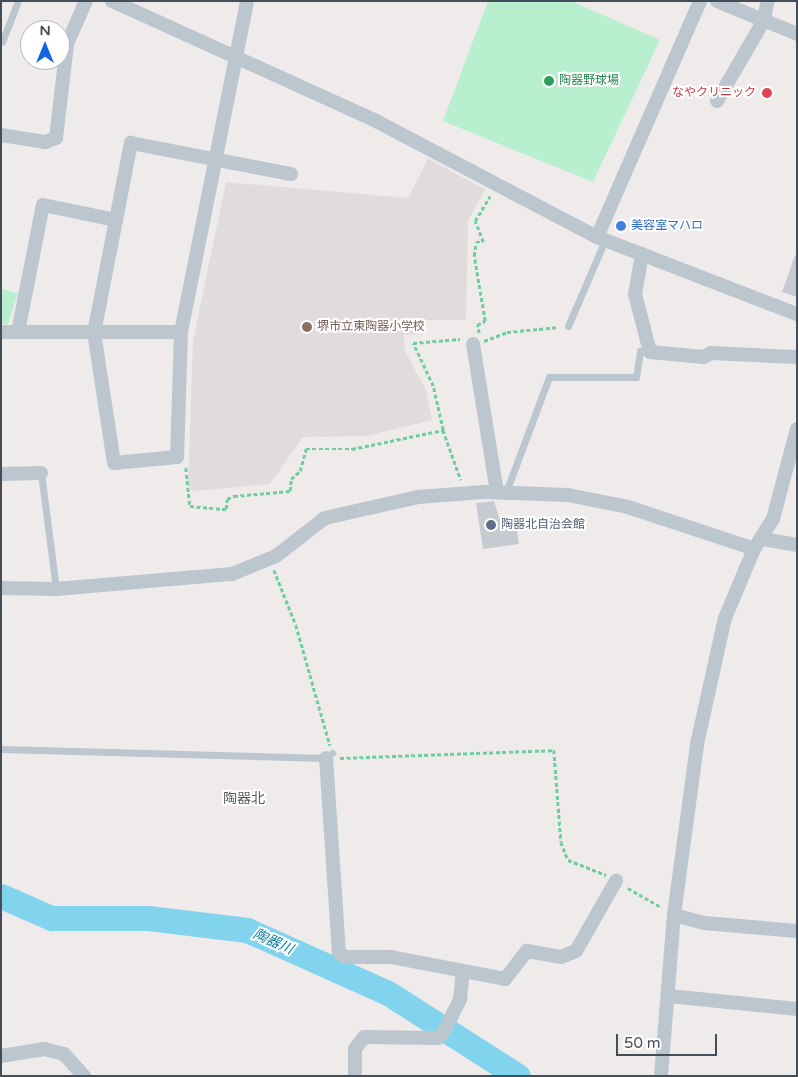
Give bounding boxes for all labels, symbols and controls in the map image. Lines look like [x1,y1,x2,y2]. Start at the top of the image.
north arrow [20,20,70,70]
text: N [39,22,51,39]
place label: 陶器野球場 [559,74,619,88]
marker: 陶器野球場 [543,75,555,87]
place label: なやクリニック [672,86,756,100]
marker: なやクリニック [760,86,774,100]
place label: 美容室マハロ [631,219,703,233]
marker: 美容室マハロ [615,220,627,232]
place label: 堺市立東陶器小学校 [317,320,425,334]
marker: 堺市立東陶器小学校 [301,321,313,333]
place label: 陶器北自治会館 [501,518,585,532]
marker: 陶器北自治会館 [485,519,497,531]
district label: 陶器北 [223,791,265,807]
water label: 陶器川 [250,926,296,958]
scale bar [618,1024,719,1056]
text: 50 m [624,1034,661,1052]

